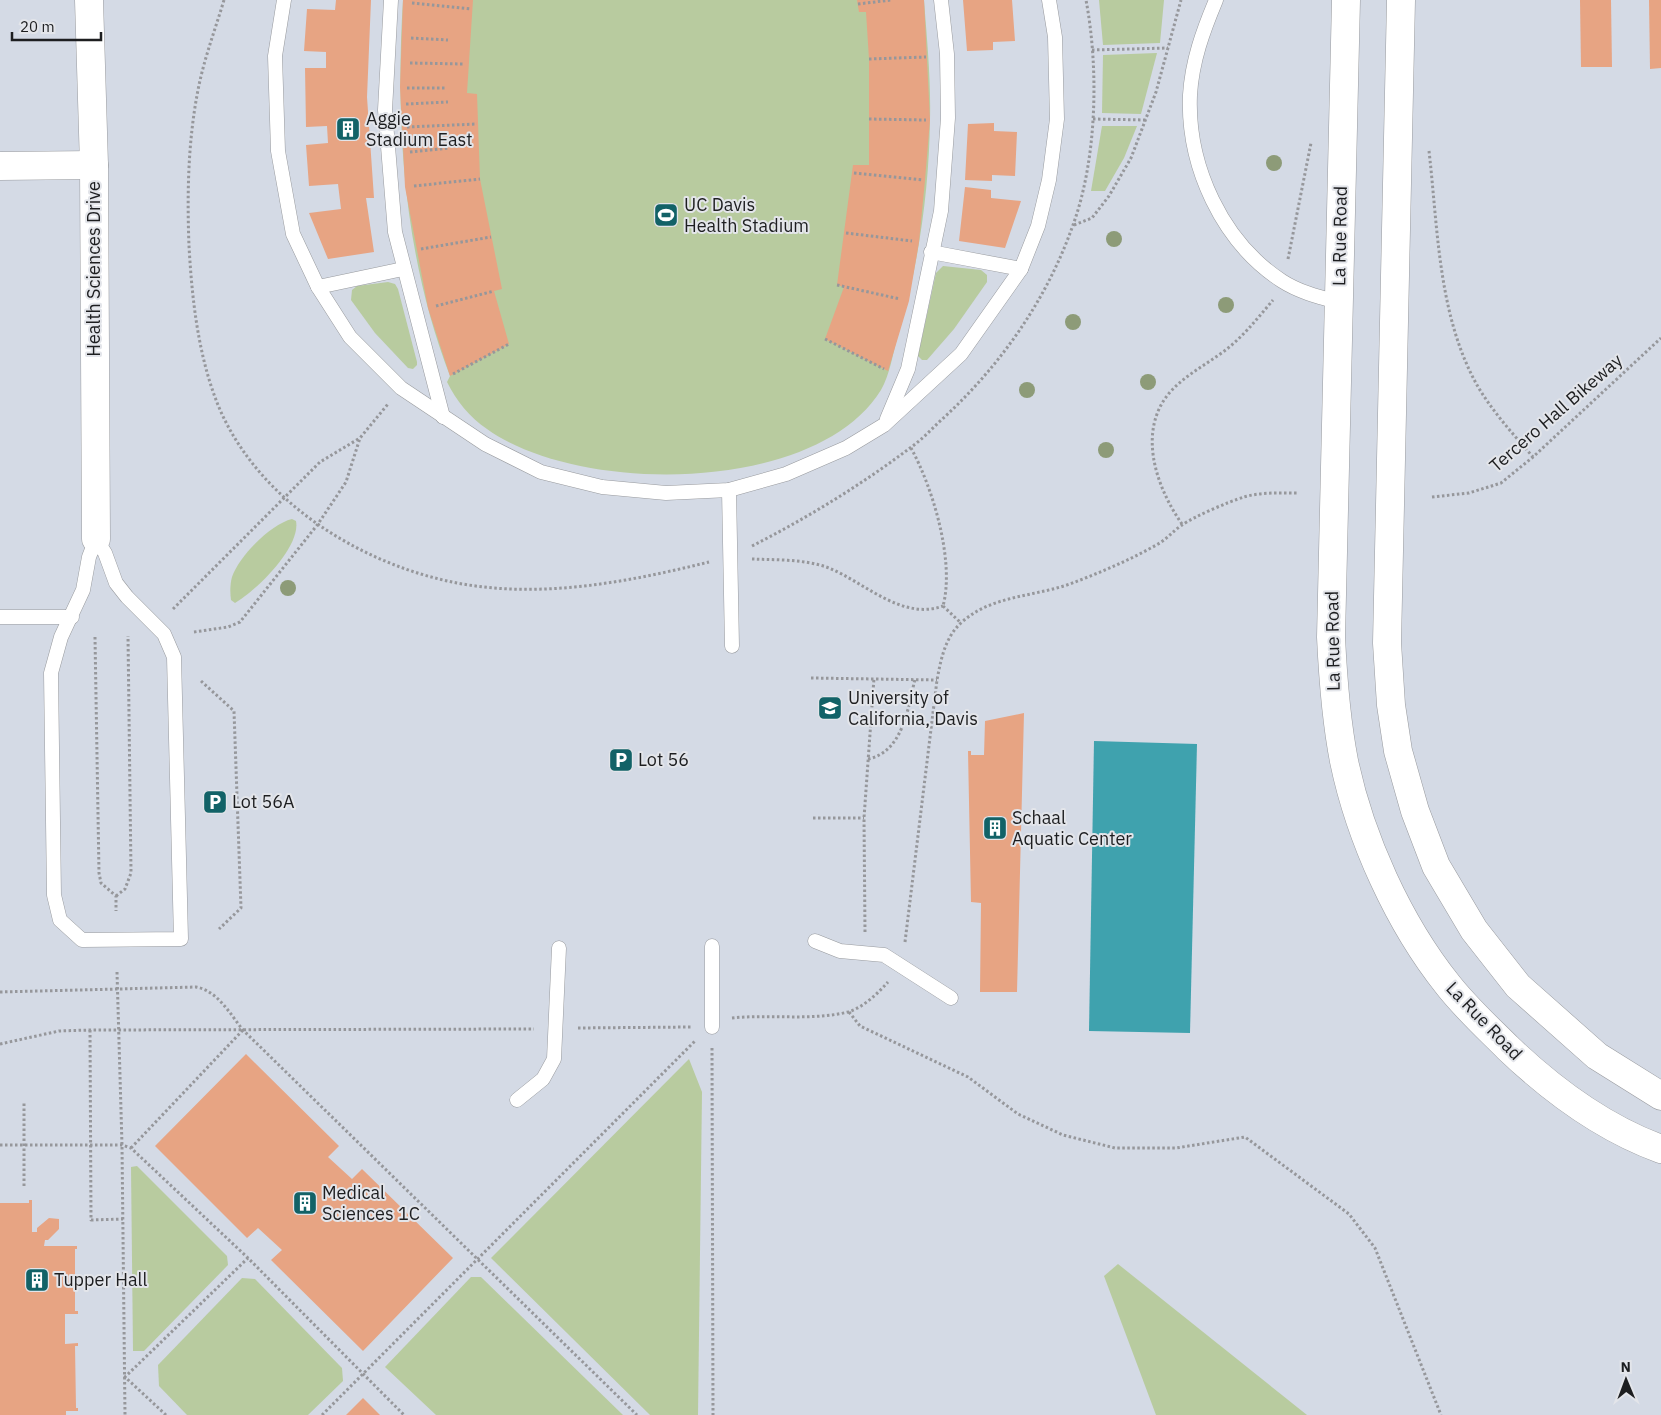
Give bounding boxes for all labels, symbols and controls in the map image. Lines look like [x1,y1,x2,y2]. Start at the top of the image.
scale bar [12,10,101,42]
text: 20 m [20,17,55,36]
place label: Aggie Stadium East [366,107,473,151]
building icon: Aggie Stadium East [335,116,361,142]
street label: Health Sciences Drive [82,181,105,357]
street label: La Rue Road [1327,186,1352,286]
place label: UC Davis Health Stadium [684,193,809,237]
sports icon: UC Davis Health Stadium [653,202,679,228]
street label: Tercero Hall Bikeway [1484,349,1627,477]
street label: La Rue Road [1320,591,1345,691]
place label: University of California, Davis [848,686,978,730]
school or university icon: University of California, Davis [817,695,843,721]
parking icon: Lot 56 [608,747,634,773]
place label: Lot 56 [638,748,689,771]
parking icon: Lot 56A [202,789,228,815]
place label: Lot 56A [232,790,295,813]
place label: Schaal Aquatic Center [1012,806,1132,850]
building icon: Schaal Aquatic Center [982,815,1008,841]
street label: La Rue Road [1441,977,1527,1065]
place label: Medical Sciences 1C [322,1181,420,1225]
building icon: Medical Sciences 1C [292,1190,318,1216]
building icon: Tupper Hall [24,1267,50,1293]
place label: Tupper Hall [54,1268,147,1291]
north arrow [1601,1355,1651,1405]
text: N [1621,1358,1631,1376]

